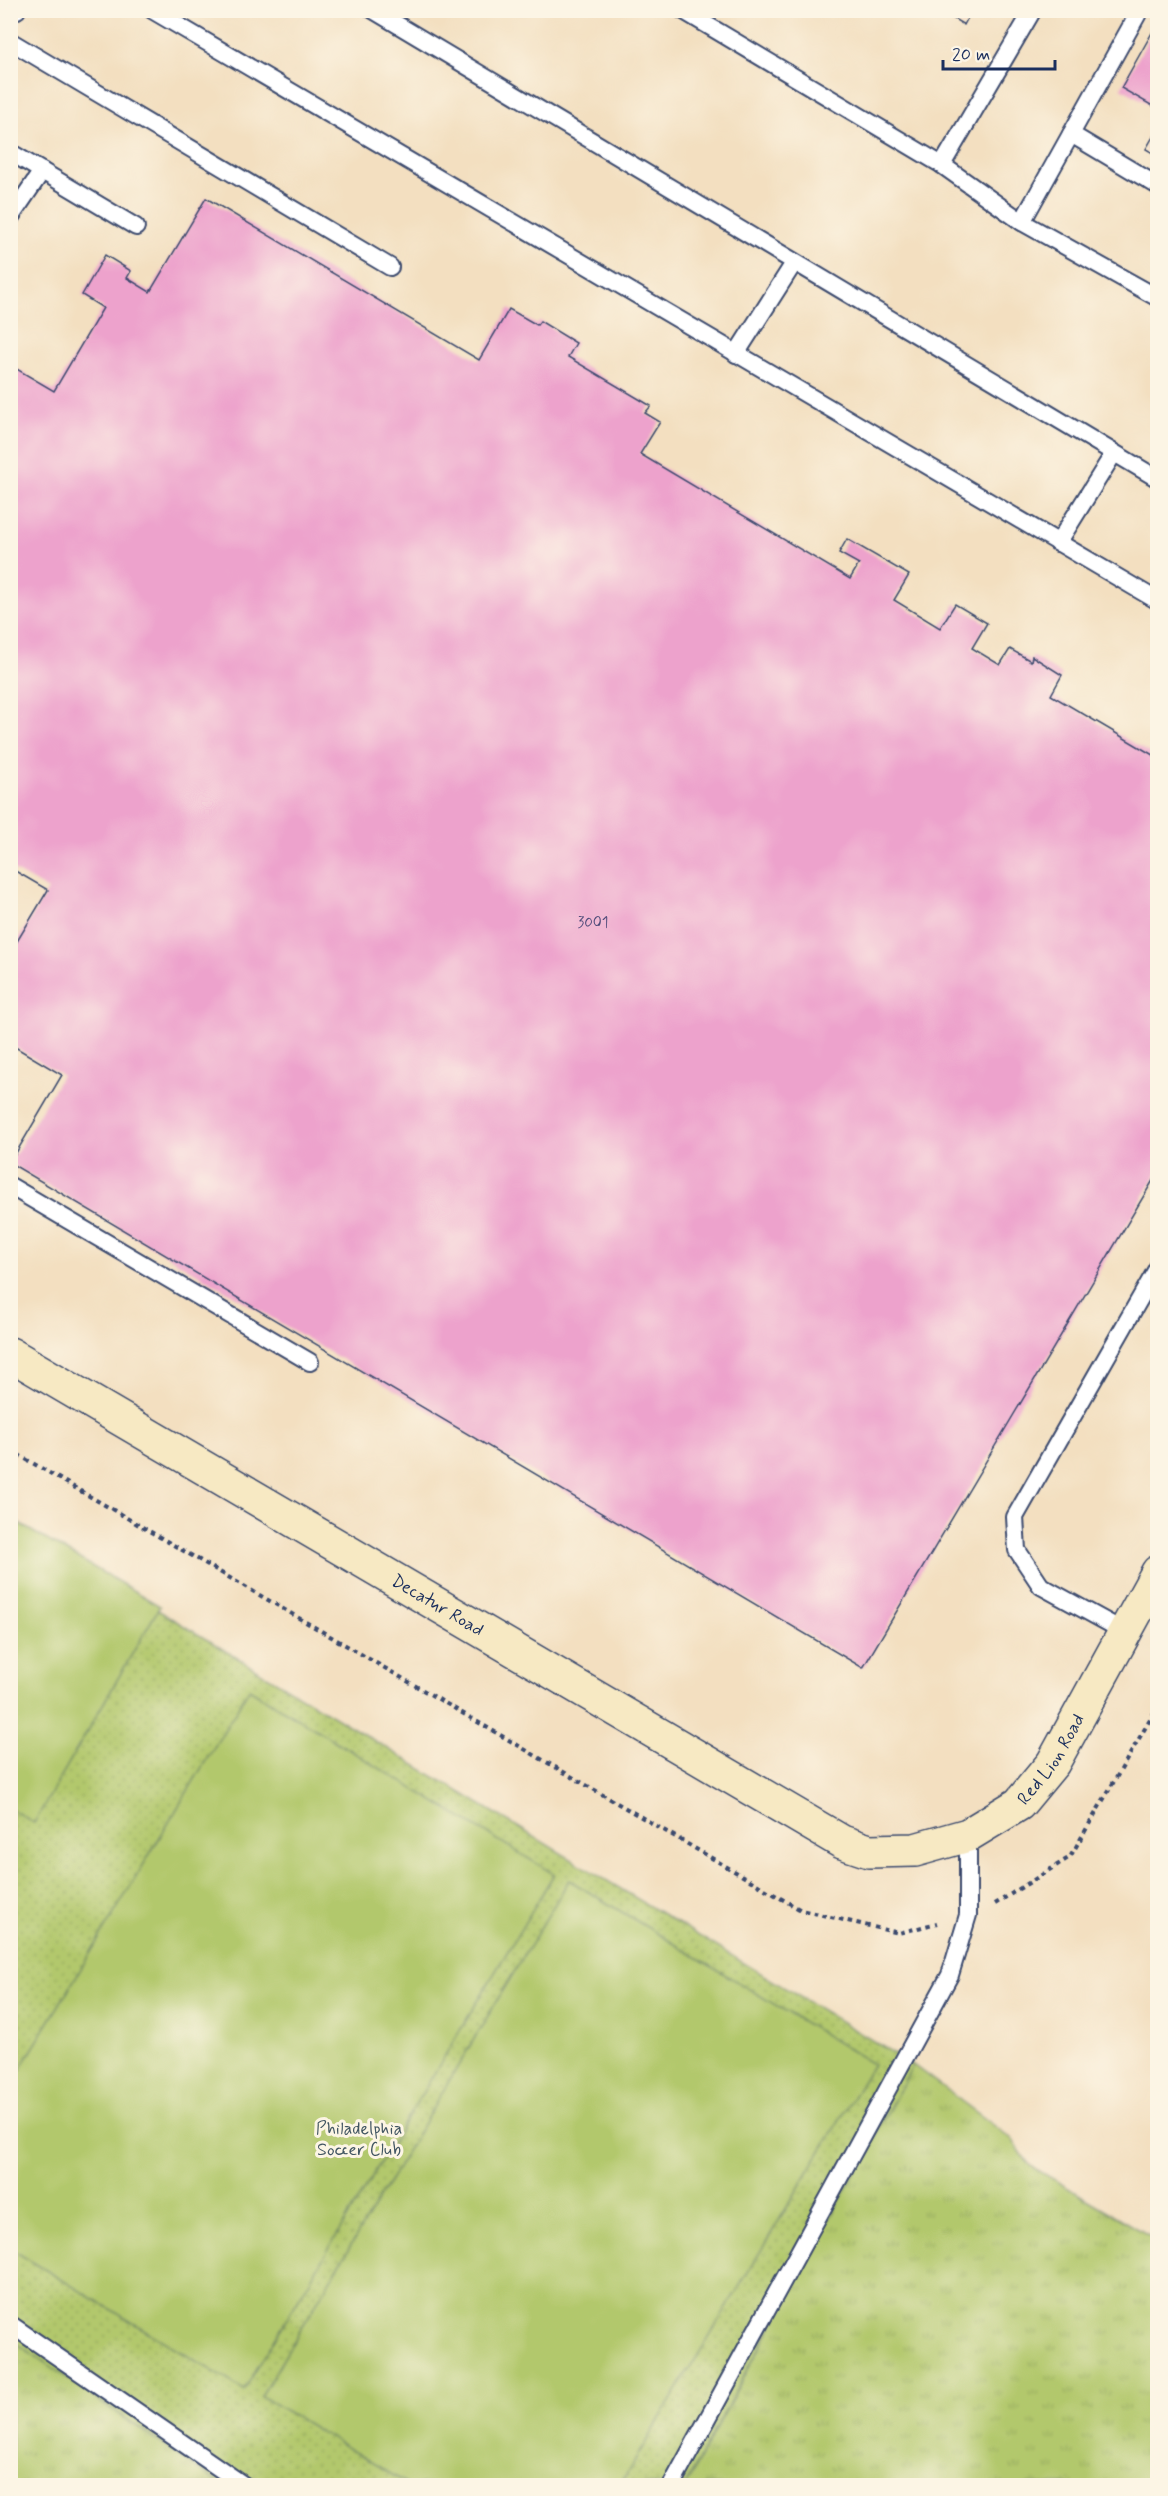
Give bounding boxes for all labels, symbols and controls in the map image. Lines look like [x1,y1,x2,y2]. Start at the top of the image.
scale bar [943,33,1056,71]
text: 20 m [952,43,990,67]
house number: 3001 [577,913,609,933]
street label: Decatur Road [387,1569,488,1642]
street label: Red Lion Road [1012,1710,1091,1810]
park label: Philadelphia Soccer Club [316,2117,402,2162]

